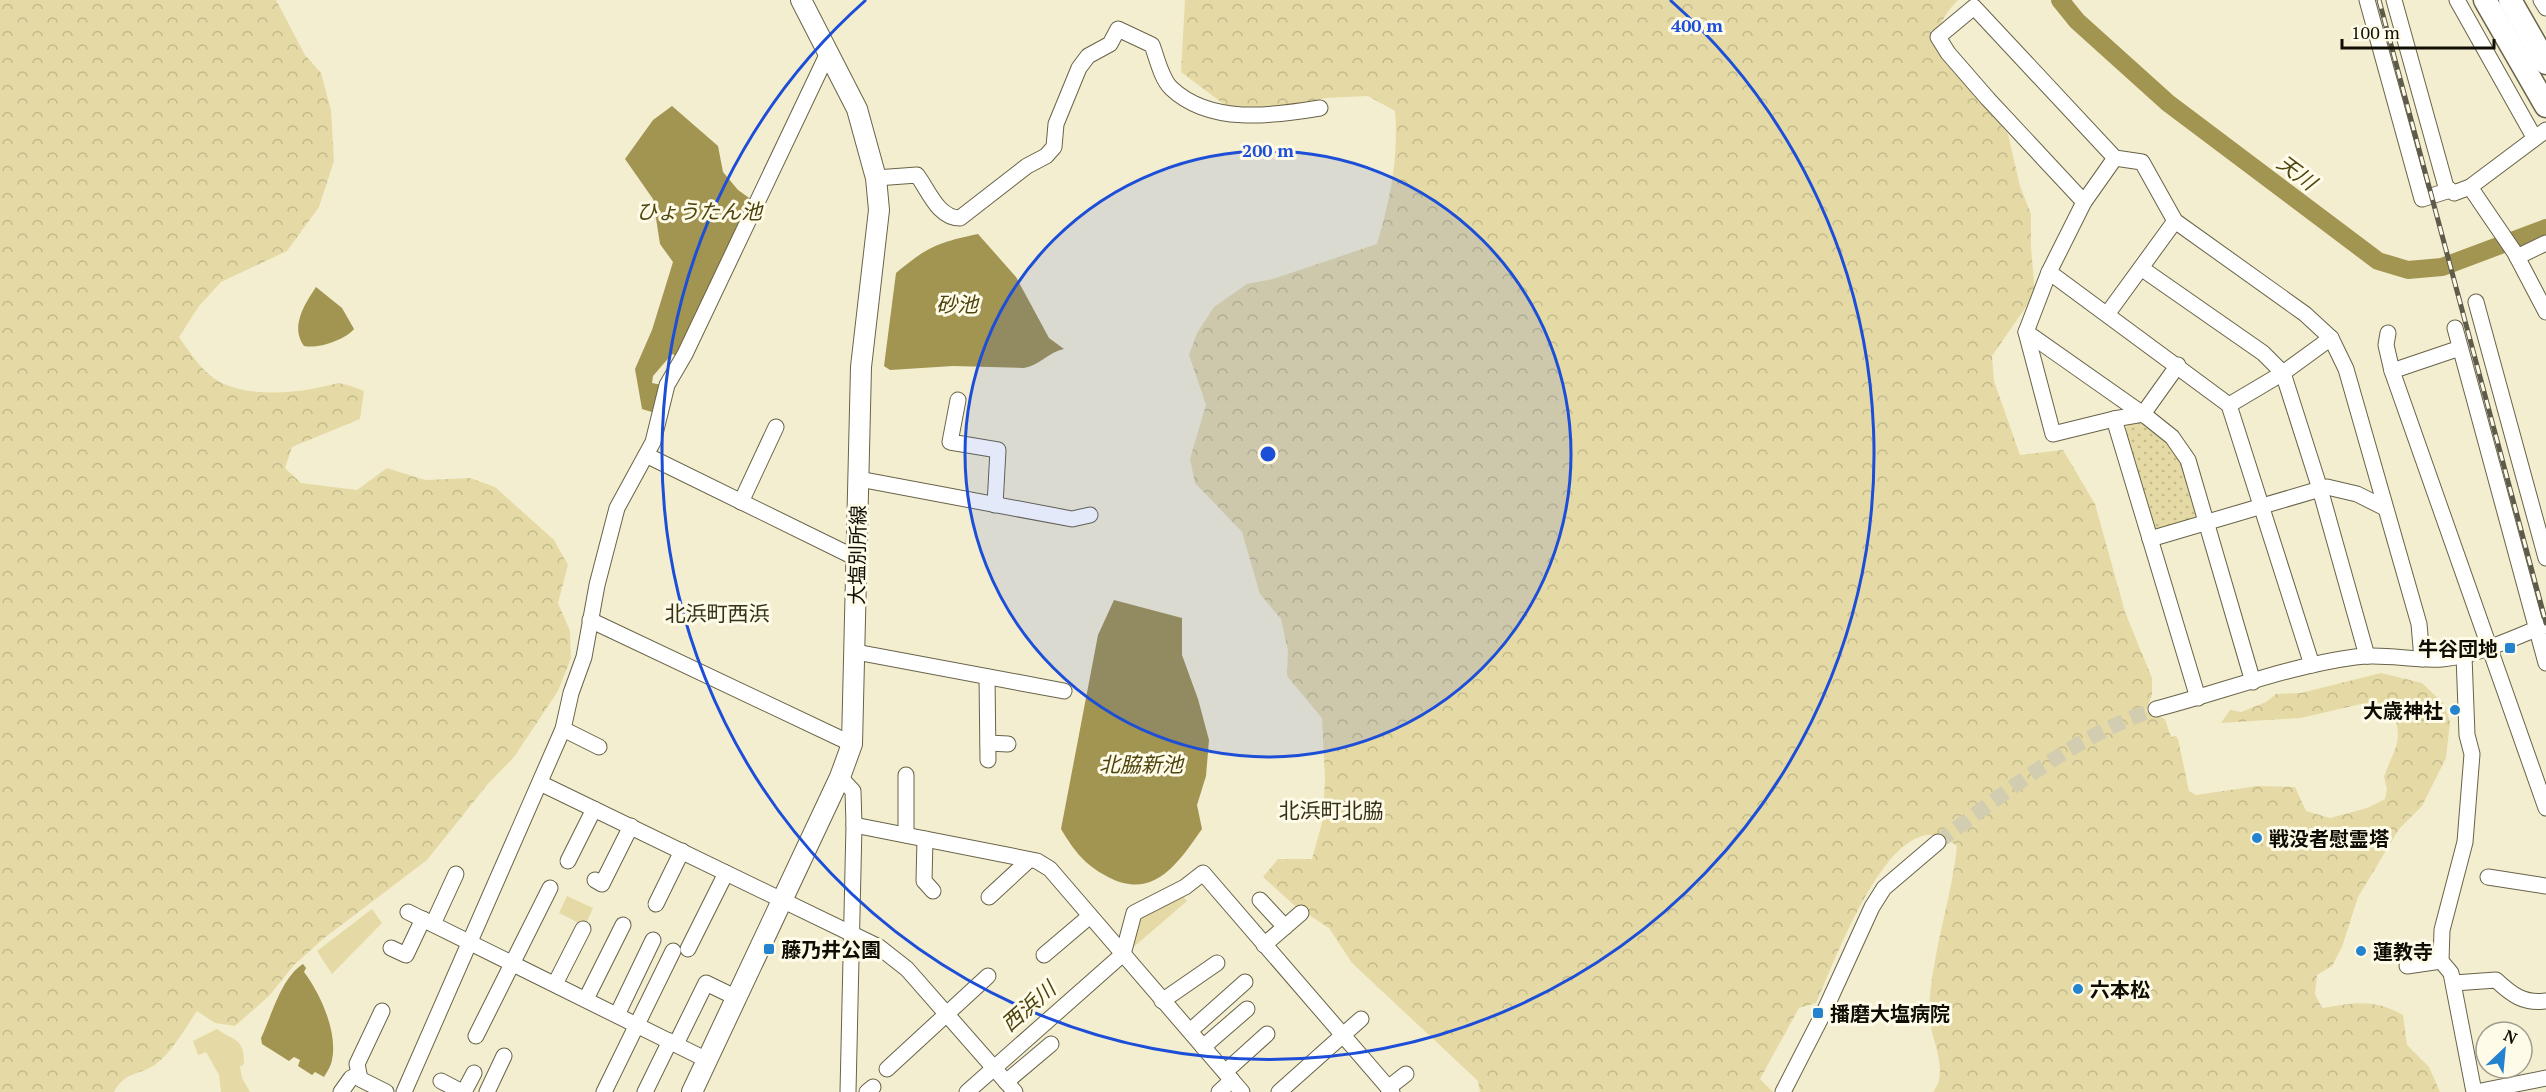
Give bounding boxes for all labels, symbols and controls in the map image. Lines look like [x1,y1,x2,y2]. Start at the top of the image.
scale bar [2342,12,2494,50]
text: 400 m [1671,13,1723,37]
text: 100 m [2351,20,2400,44]
text: 200 m [1242,138,1294,162]
water label: 天川 [2272,148,2324,197]
water label: ひょうたん池 [636,197,764,225]
water label: 砂池 [936,290,980,318]
centre of rings [1258,444,1278,464]
street label: 大塩別所線 [843,505,871,605]
district label: 北浜町西浜 [665,599,770,627]
place label: 牛谷団地 [2418,635,2498,662]
marker: 牛谷団地 [2503,641,2517,655]
place label: 大歳神社 [2363,697,2443,724]
marker: 大歳神社 [2448,703,2462,717]
water label: 北脇新池 [1099,750,1185,778]
district label: 北浜町北脇 [1279,796,1384,824]
place label: 戦没者慰霊塔 [2269,825,2389,852]
marker: 戦没者慰霊塔 [2250,831,2264,845]
place label: 藤乃井公園 [781,936,881,963]
place label: 蓮教寺 [2373,938,2433,965]
marker: 藤乃井公園 [762,942,776,956]
marker: 蓮教寺 [2354,944,2368,958]
water label: 西浜川 [995,973,1062,1037]
place label: 六本松 [2090,976,2150,1003]
marker: 六本松 [2071,982,2085,996]
place label: 播磨大塩病院 [1830,1000,1950,1027]
marker: 播磨大塩病院 [1811,1006,1825,1020]
north arrow [2474,1020,2534,1080]
text: N [2500,1024,2521,1049]

